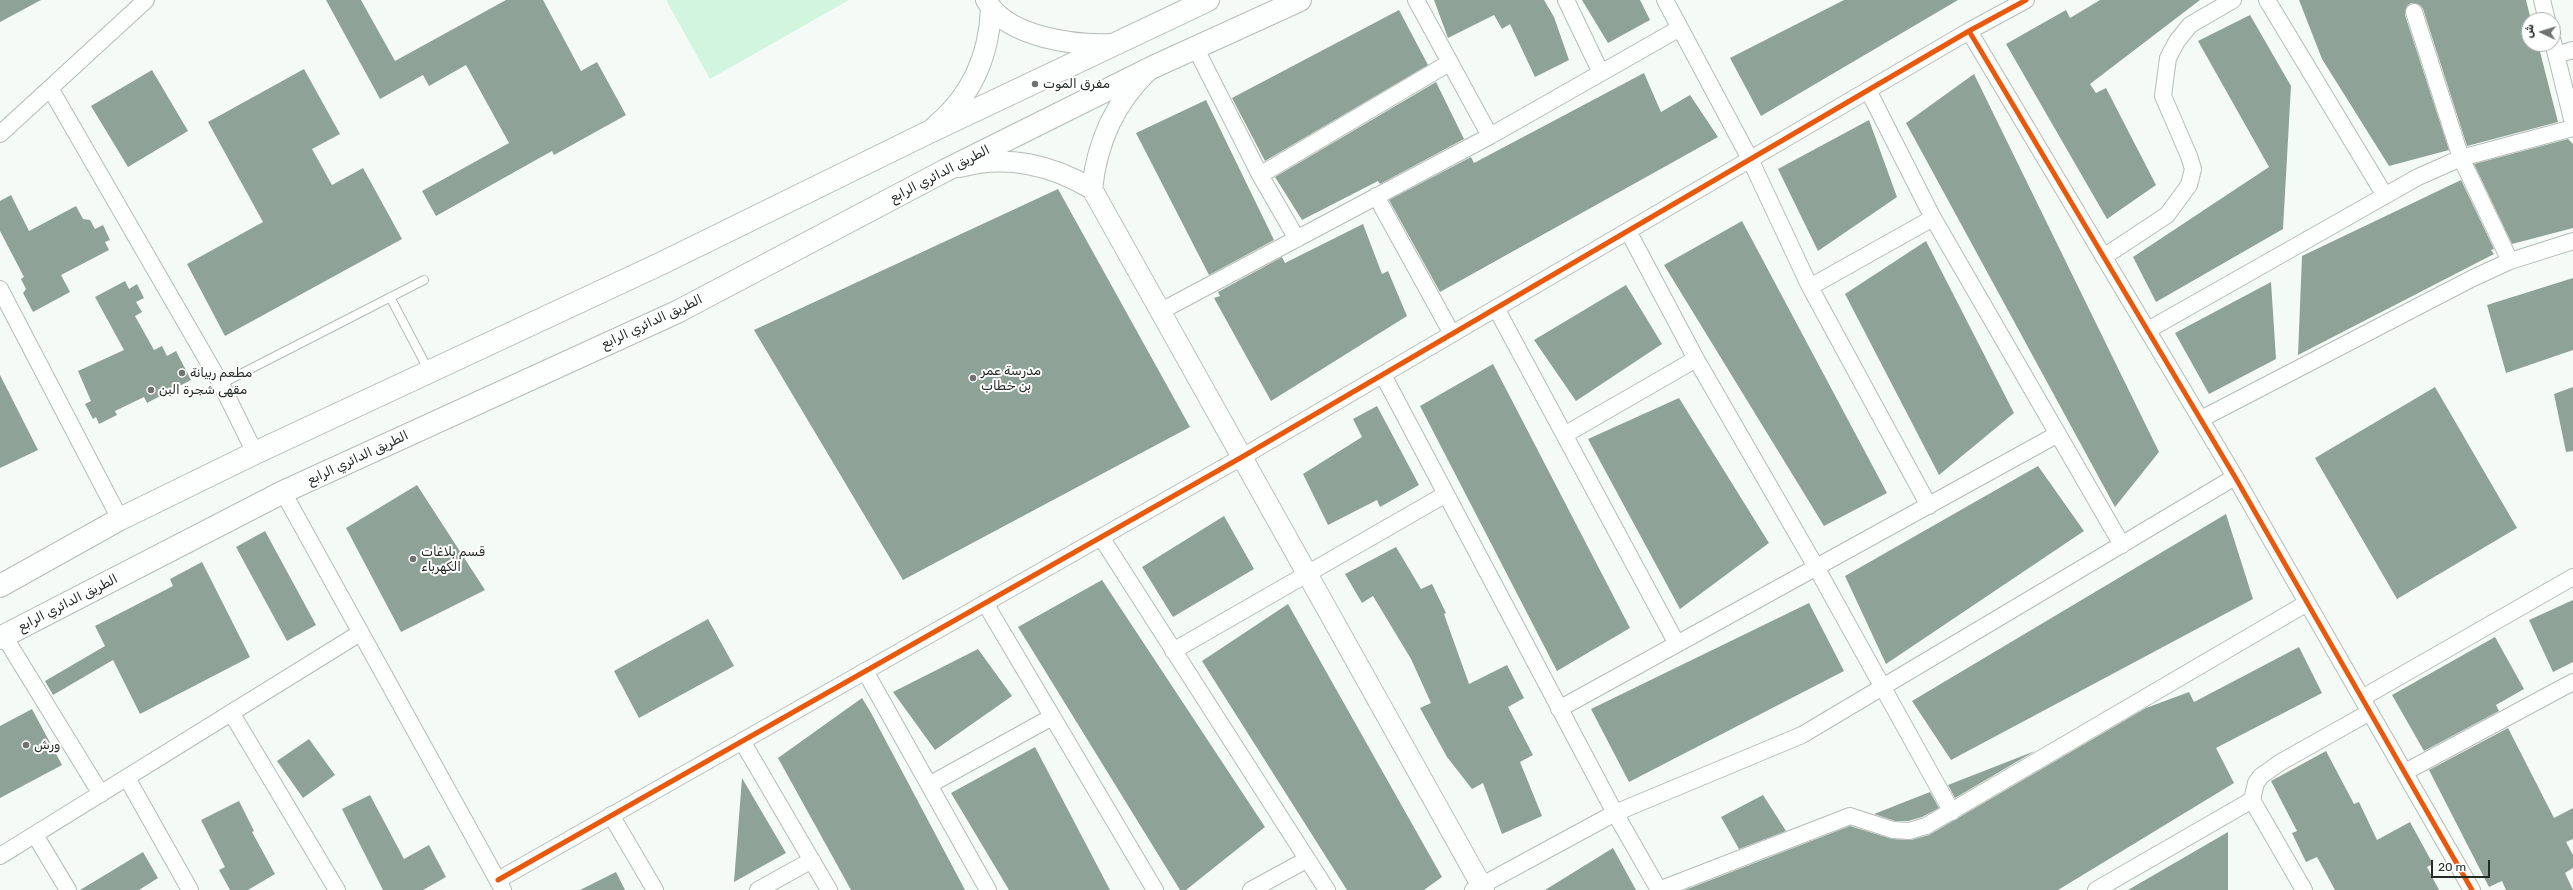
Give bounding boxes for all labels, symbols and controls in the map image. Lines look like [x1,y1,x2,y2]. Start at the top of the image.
north arrow [2521,12,2561,52]
text: ش [2523,24,2536,39]
place label: مفرق الموت [1043,76,1110,92]
marker: مفرق الموت [1030,79,1040,89]
street label: الطريق الدائري الرابع [888,142,992,206]
street label: الطريق الدائري الرابع [599,292,705,352]
place label: مدرسة عمر بن خطاب [981,363,1041,394]
place label: مطعم ربيانة [190,365,252,381]
marker: مطعم ربيانة [177,368,187,378]
marker: مدرسة عمر بن خطاب [968,373,978,383]
place label: مقهى شجرة البن [159,382,247,398]
marker: مقهى شجرة البن [146,385,156,395]
street label: الطريق الدائري الرابع [305,428,411,488]
place label: قسم بلاغات الكهرباء [421,544,485,575]
marker: قسم بلاغات الكهرباء [408,554,418,564]
street label: الطريق الدائري الرابع [16,571,120,635]
place label: ورش [34,737,60,753]
marker: ورش [21,740,31,750]
scale bar [2433,852,2492,878]
text: 20 m [2438,860,2466,874]

